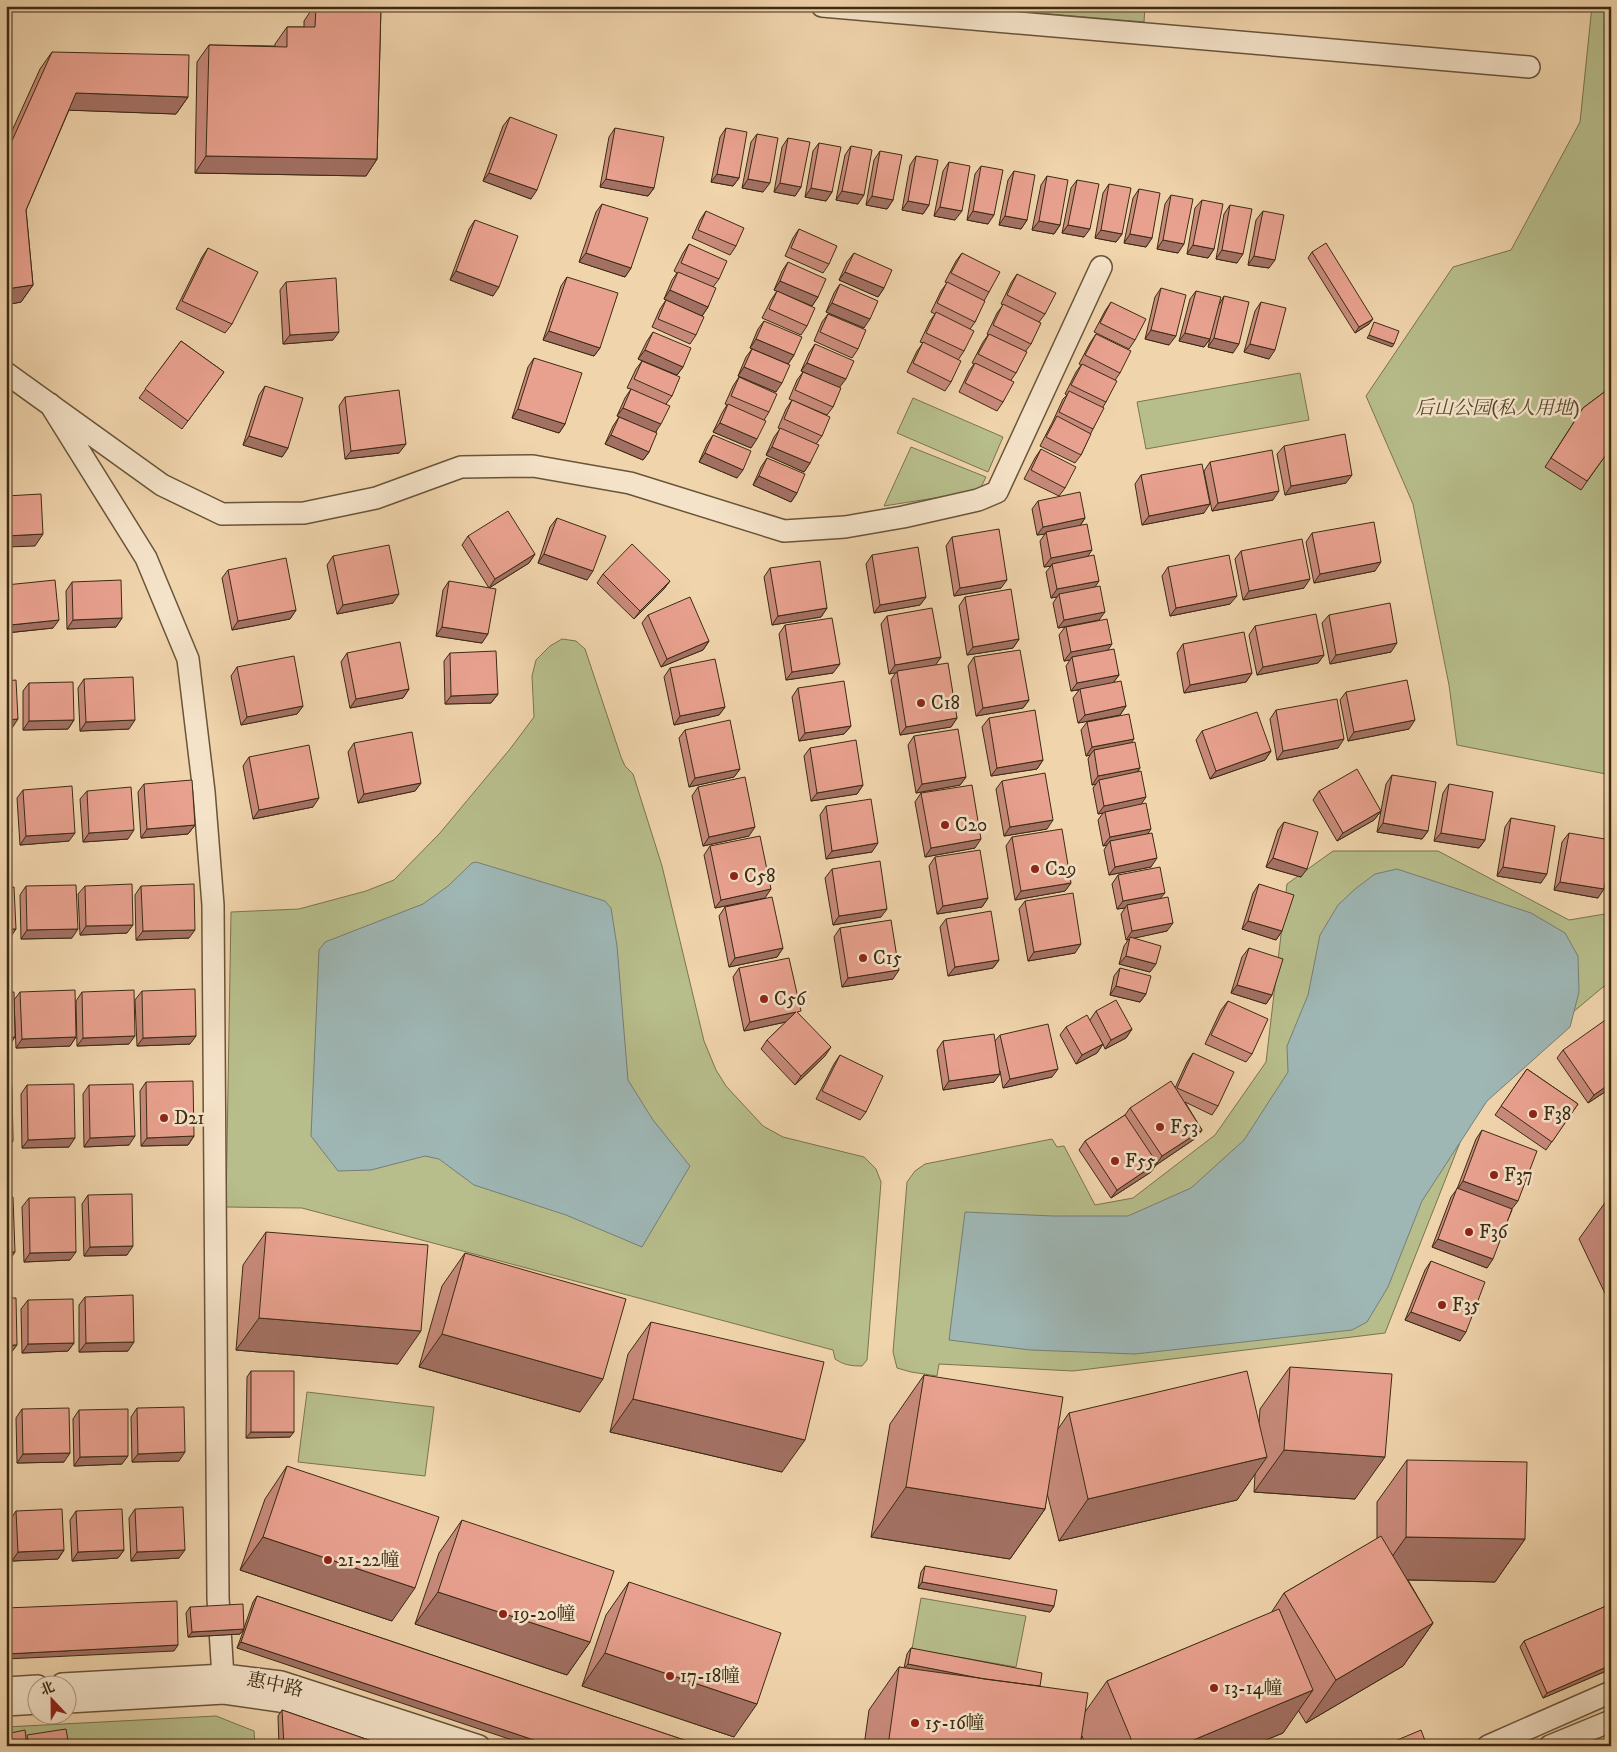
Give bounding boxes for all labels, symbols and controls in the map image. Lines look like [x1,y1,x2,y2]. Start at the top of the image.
park label: 后山公园(私人用地) [1415,397,1579,420]
place label: C18 [931,692,960,715]
marker: C18 [915,697,927,709]
place label: C20 [955,814,987,837]
marker: C20 [939,819,951,831]
place label: C29 [1045,858,1076,881]
marker: C29 [1029,863,1041,875]
place label: C58 [744,865,776,888]
marker: C58 [728,870,740,882]
place label: C15 [873,947,902,970]
marker: C15 [857,952,869,964]
place label: C56 [774,988,807,1011]
marker: C56 [758,993,770,1005]
place label: F38 [1543,1103,1571,1126]
place label: D21 [174,1107,204,1130]
marker: F38 [1527,1108,1539,1120]
marker: D21 [158,1112,170,1124]
place label: F53 [1170,1116,1198,1139]
marker: F53 [1154,1121,1166,1133]
place label: F55 [1125,1150,1156,1173]
marker: F55 [1109,1155,1121,1167]
place label: F37 [1504,1164,1533,1187]
marker: F37 [1488,1169,1500,1181]
place label: F36 [1479,1221,1509,1244]
marker: F36 [1463,1226,1475,1238]
place label: F35 [1452,1294,1481,1317]
marker: F35 [1436,1299,1448,1311]
place label: 21-22幢 [338,1549,400,1572]
marker: 21-22幢 [322,1554,334,1566]
place label: 19-20幢 [513,1603,576,1626]
marker: 19-20幢 [497,1608,509,1620]
place label: 17-18幢 [680,1665,740,1688]
street label: 惠中路 [245,1668,305,1702]
marker: 17-18幢 [664,1670,676,1682]
north arrow [28,1674,78,1724]
place label: 13-14幢 [1224,1677,1283,1700]
text: 北 [38,1678,57,1700]
marker: 13-14幢 [1208,1682,1220,1694]
place label: 15-16幢 [925,1712,985,1735]
marker: 15-16幢 [909,1717,921,1729]

